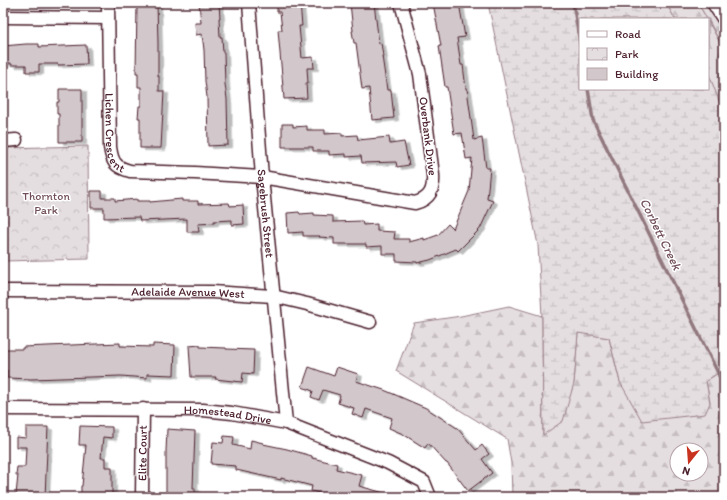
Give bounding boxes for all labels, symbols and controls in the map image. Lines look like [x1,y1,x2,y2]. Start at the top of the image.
legend [579,18,709,90]
text: Road [615,27,641,41]
text: Park [615,47,639,61]
text: Building [615,67,659,81]
street label: Lichen Crescent [102,93,128,176]
street label: Overbank Drive [416,96,440,176]
street label: Sagebrush Street [254,169,277,259]
park label: Thornton Park [22,189,70,217]
water label: Corbett Creek [637,196,685,273]
street label: Adelaide Avenue West [131,285,246,301]
street label: Homestead Drive [184,403,273,427]
street label: Elite Court [135,425,150,481]
north arrow [669,442,709,482]
text: N [681,464,692,478]

